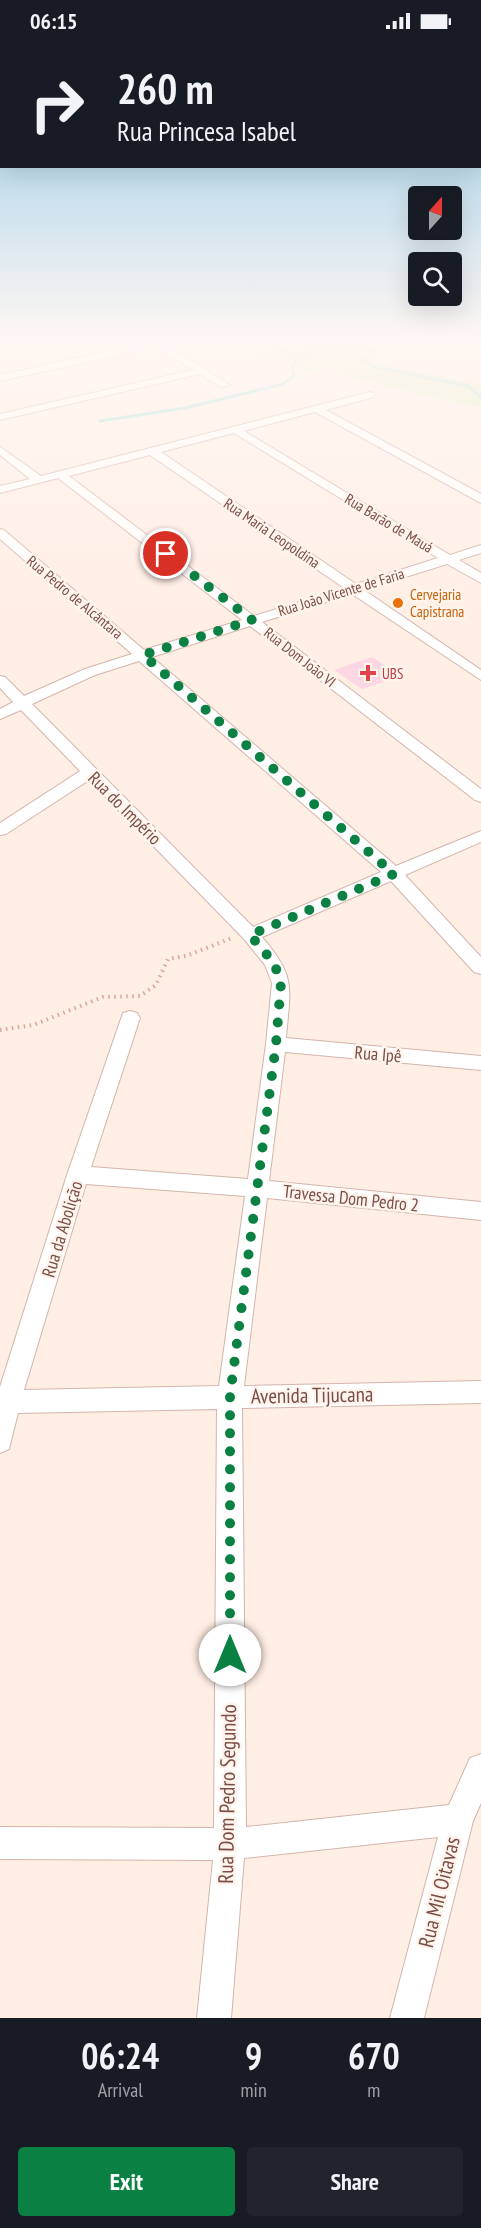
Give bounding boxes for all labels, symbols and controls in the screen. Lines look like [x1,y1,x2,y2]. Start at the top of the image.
text: 06:15 [30,7,78,35]
text: 260 m [117,61,214,116]
icon: right [18,66,96,144]
text: Rua Princesa Isabel [117,114,296,148]
north arrow [408,186,462,240]
map controls [408,186,462,306]
button: search [408,252,462,306]
street label: Rua Barão de Mauá [341,489,437,557]
street label: Rua Maria Leopoldina [220,494,324,572]
pin [140,528,191,579]
icon: arrive [149,537,182,570]
street label: Rua Pedro de Alcântara [23,551,127,643]
street label: Rua João Vicente de Faria [276,564,406,620]
place label: Cervejaria Capistrana [410,585,464,621]
marker: Cervejaria Capistrana [391,596,405,610]
street label: Rua Dom João VI [260,623,340,691]
marker: UBS [359,664,377,682]
place label: UBS [382,664,403,683]
street label: Rua do Império [83,766,167,850]
street label: Rua Ipê [354,1040,402,1068]
street label: Rua da Abolição [36,1178,88,1280]
street label: Travessa Dom Pedro 2 [282,1179,420,1217]
street label: Avenida Tijucana [251,1380,373,1410]
position arrow [198,1623,262,1687]
street label: Rua Dom Pedro Segundo [212,1704,242,1884]
street label: Rua Mil Oitavas [412,1834,466,1950]
text: 06:24 [81,2032,159,2079]
text: 9 [245,2032,262,2079]
text: 670 [348,2032,400,2079]
text: Arrival [98,2077,143,2103]
text: min [241,2077,267,2103]
text: m [367,2077,380,2103]
button: Exit [18,2147,235,2216]
button: Share [247,2147,463,2216]

